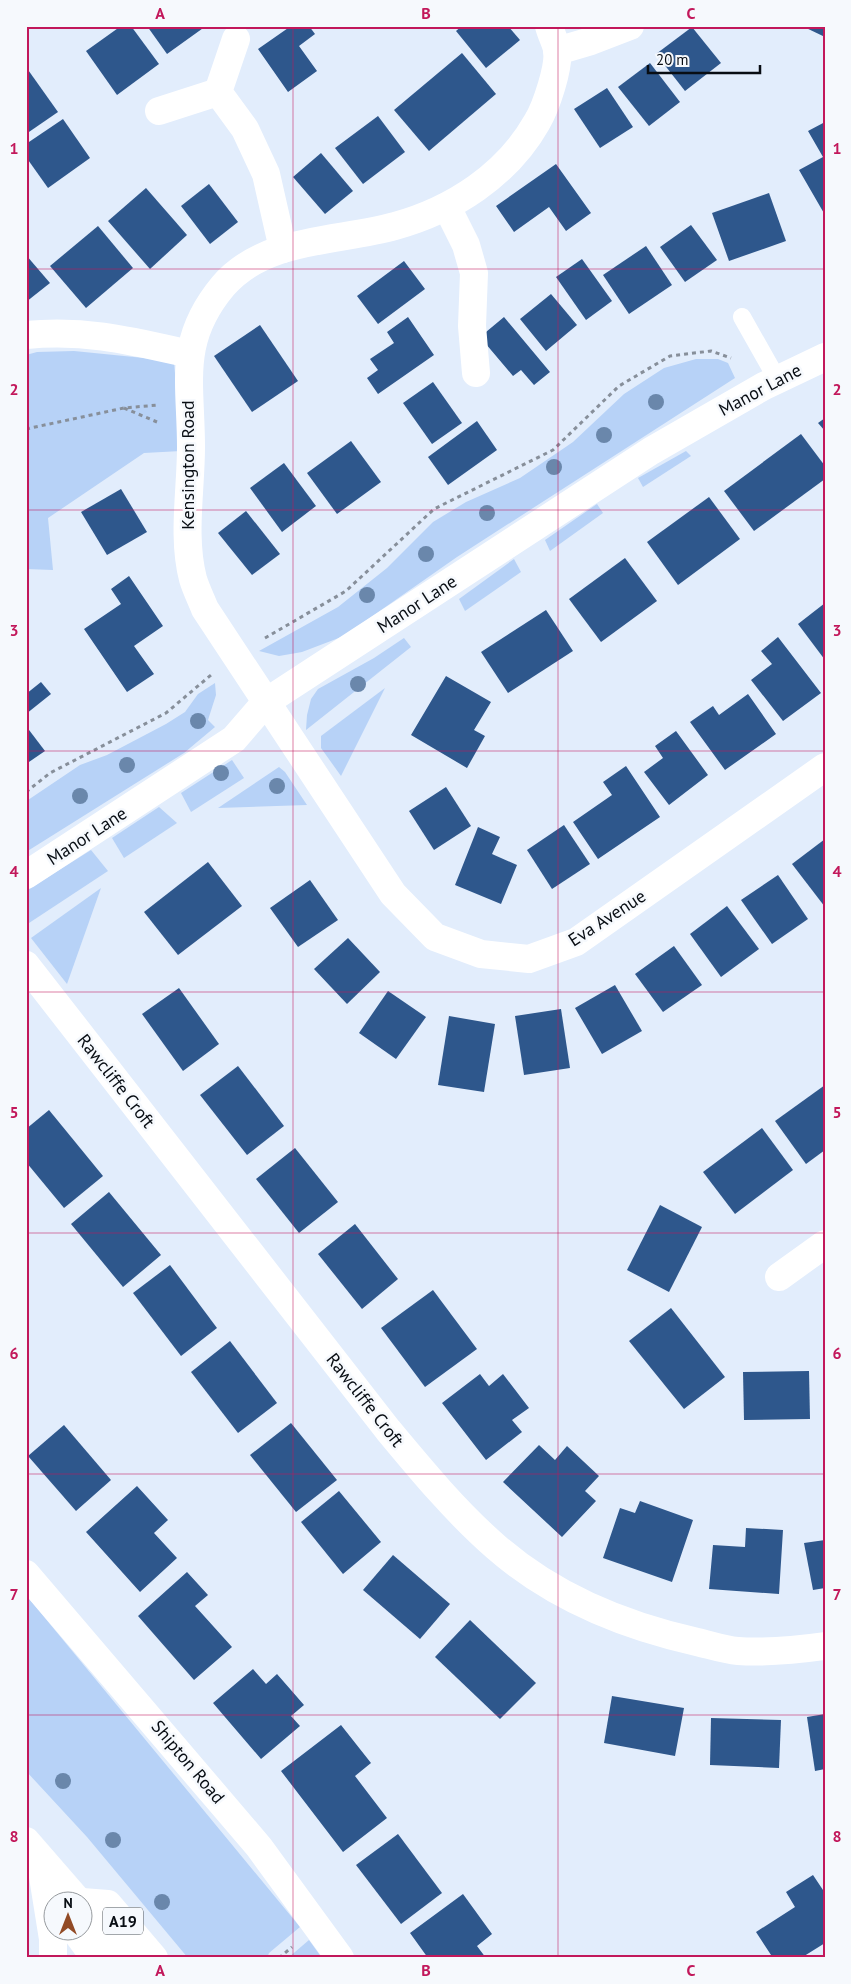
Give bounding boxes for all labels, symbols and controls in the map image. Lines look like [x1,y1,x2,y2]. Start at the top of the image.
text: A [155,3,165,23]
text: B [421,3,431,23]
text: C [687,3,696,23]
scale bar [648,42,761,74]
text: 20 m [656,50,689,69]
text: 1 [9,138,19,158]
text: 1 [832,138,842,158]
street label: Manor Lane [714,358,805,421]
text: 2 [9,379,19,399]
text: 2 [832,379,842,399]
street label: Kensington Road [176,400,199,530]
street label: Manor Lane [373,569,461,638]
text: 3 [9,620,19,640]
text: 3 [832,620,842,640]
street label: Manor Lane [43,801,131,870]
text: 4 [9,861,19,881]
text: 4 [832,861,842,881]
street label: Eva Avenue [564,884,650,951]
street label: Rawcliffe Croft [73,1029,160,1132]
text: 5 [9,1102,19,1122]
text: 5 [832,1102,842,1122]
text: 6 [9,1343,19,1363]
text: 6 [832,1343,842,1363]
street label: Rawcliffe Croft [322,1348,409,1451]
text: 7 [9,1584,19,1604]
text: 7 [832,1584,842,1604]
street label: Shipton Road [147,1715,230,1808]
text: 8 [9,1826,19,1846]
text: 8 [832,1826,842,1846]
north arrow [42,1892,92,1942]
text: N [63,1894,73,1912]
road number: A19 [103,1908,143,1934]
text: A [155,1960,165,1980]
text: B [421,1960,431,1980]
text: C [687,1960,696,1980]

